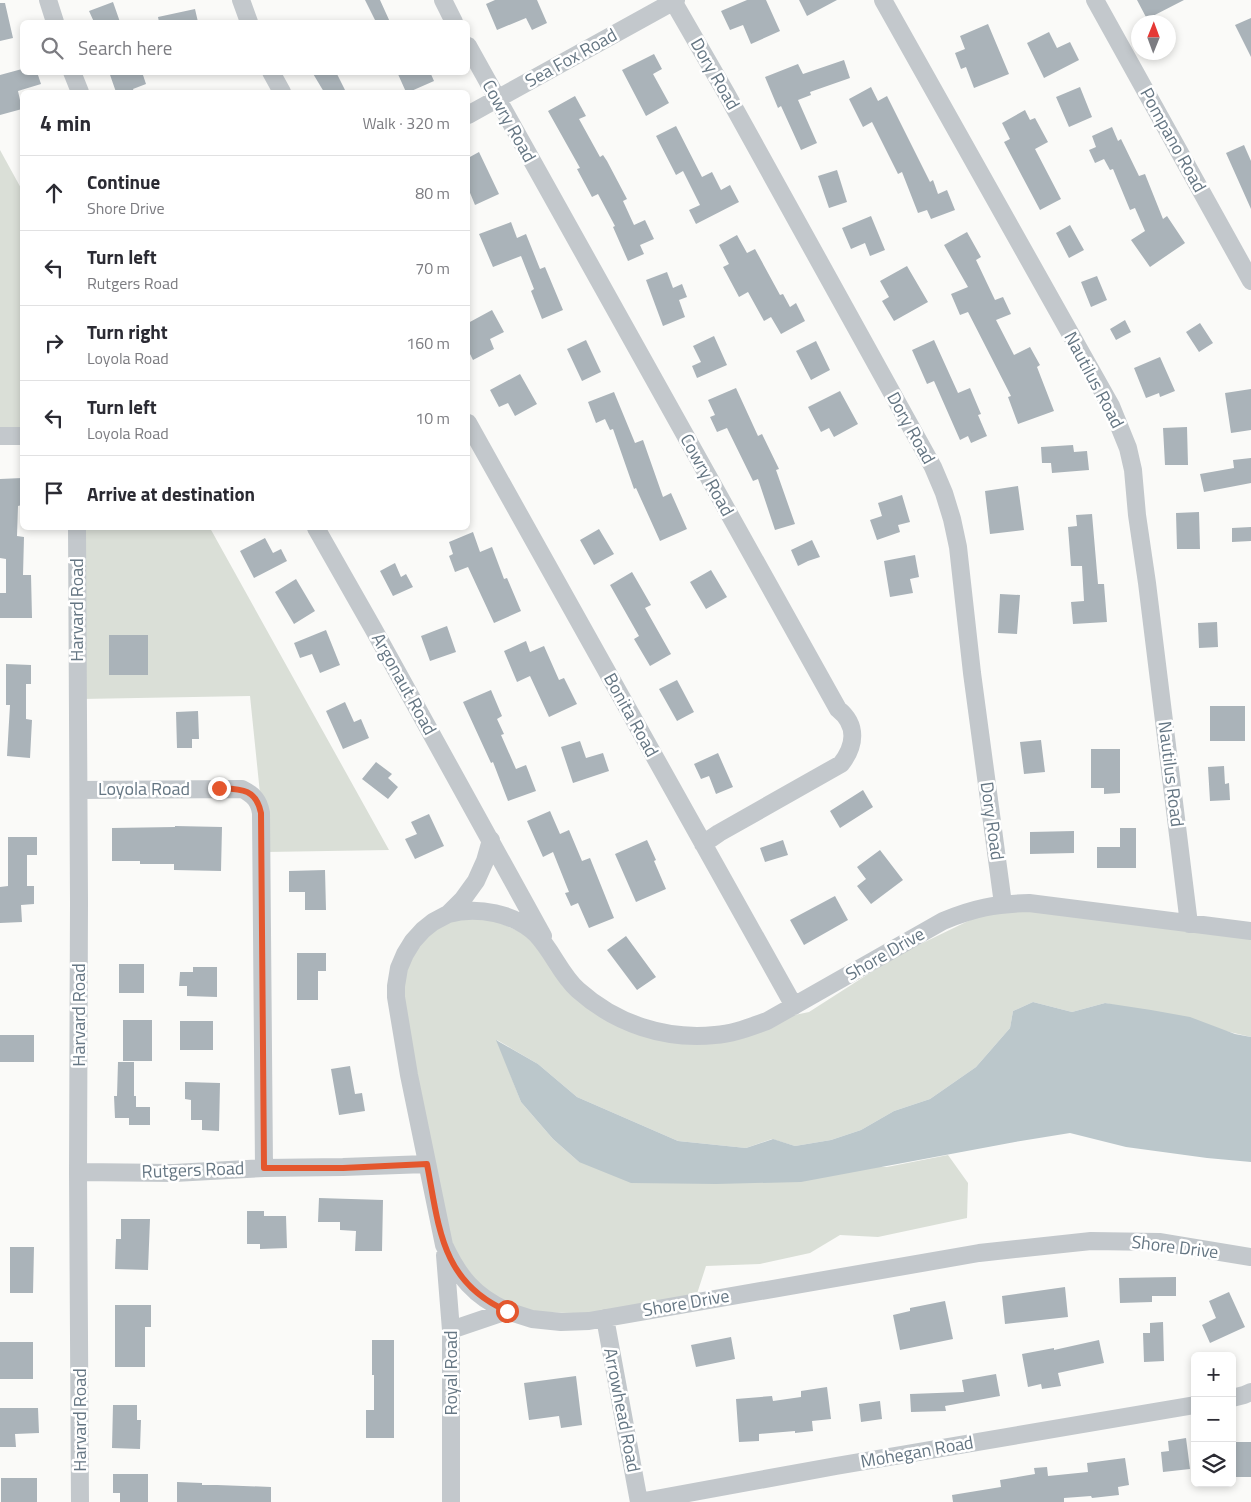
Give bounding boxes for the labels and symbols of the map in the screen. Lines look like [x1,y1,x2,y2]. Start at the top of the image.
north arrow [1131,15,1176,60]
street label: Sea Fox Road [520,21,622,94]
street label: Dory Road [684,33,747,115]
street label: Cowry Road [476,75,543,167]
street label: Pompano Road [1134,83,1213,197]
street label: Nautilus Road [1058,327,1131,433]
street label: Dory Road [880,387,942,469]
street label: Cowry Road [674,429,741,521]
street label: Harvard Road [63,558,90,662]
street label: Argonaut Road [365,628,444,740]
street label: Bonita Road [597,668,666,762]
street label: Nautilus Road [1152,720,1191,828]
street label: Loyola Road [98,775,190,802]
route end [208,777,231,800]
street label: Dory Road [974,780,1011,862]
street label: Shore Drive [840,920,929,987]
street label: Harvard Road [65,963,92,1067]
street label: Rutgers Road [141,1154,245,1185]
street label: Shore Drive [1130,1228,1220,1265]
street label: Shore Drive [641,1282,731,1323]
route start [496,1300,519,1323]
street label: Royal Road [437,1331,464,1415]
street label: Arrowhead Road [597,1345,648,1474]
street label: Harvard Road [66,1368,93,1472]
street label: Mohegan Road [858,1428,975,1475]

